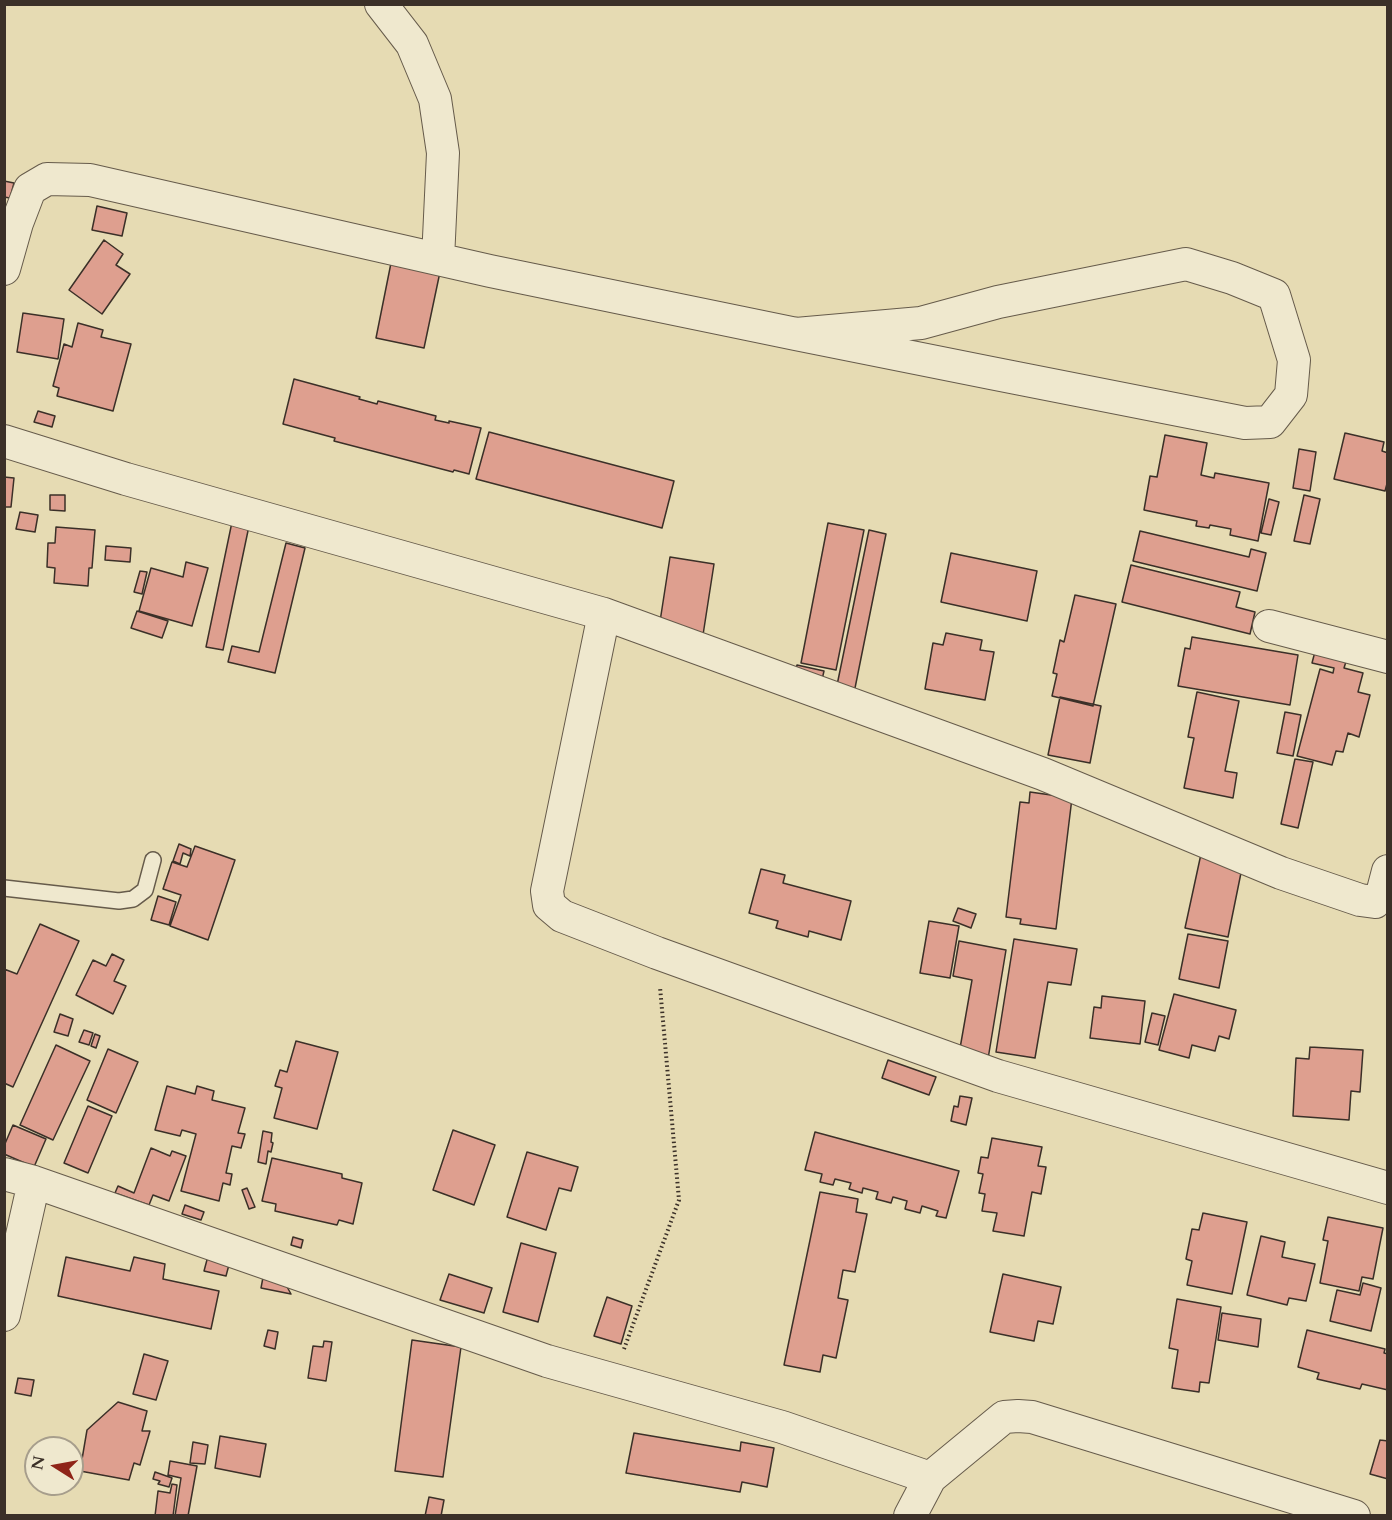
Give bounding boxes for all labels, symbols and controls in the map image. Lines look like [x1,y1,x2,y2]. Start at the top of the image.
north arrow [24,1436,84,1496]
text: N [26,1454,50,1472]

